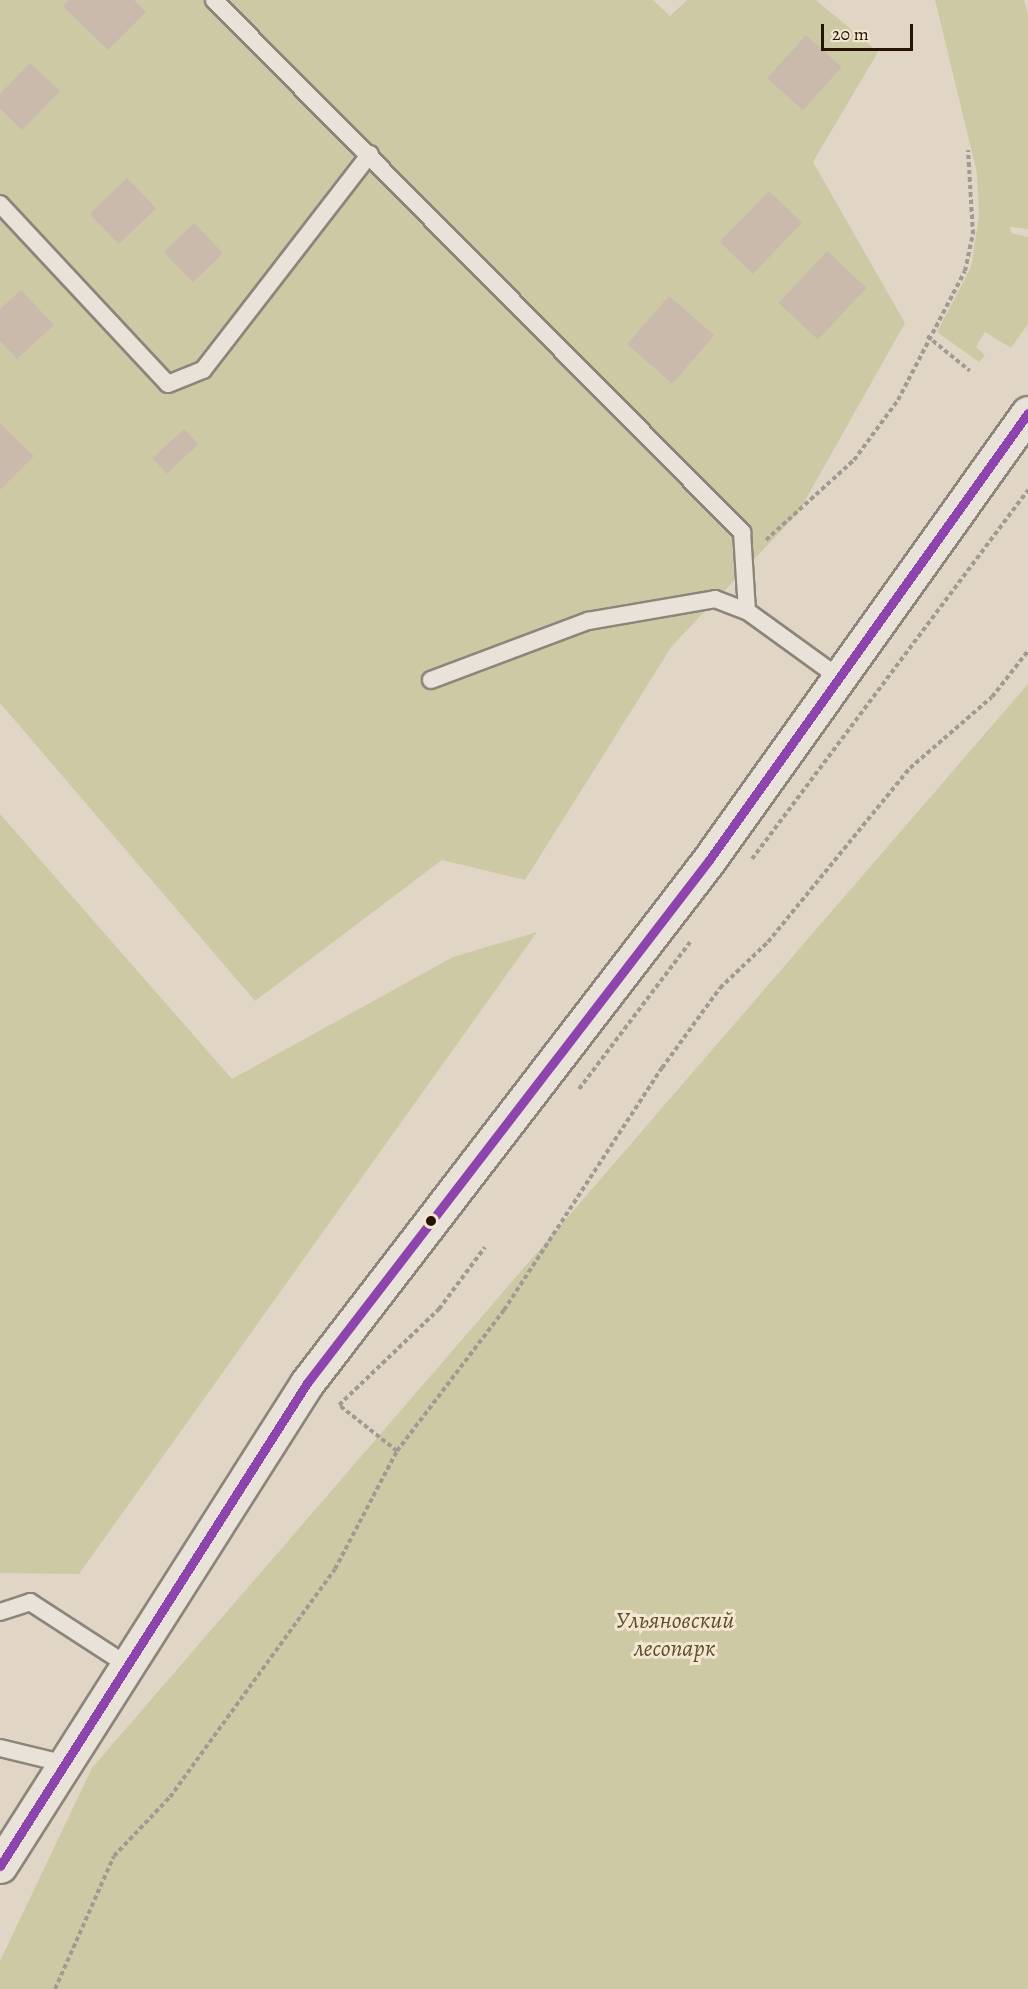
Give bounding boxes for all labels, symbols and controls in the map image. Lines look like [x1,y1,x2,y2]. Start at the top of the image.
scale bar [824,12,916,50]
text: 20 m [832,22,869,46]
unlabelled marker [425,1215,437,1227]
park label: Ульяновский лесопарк [616,1607,734,1663]

